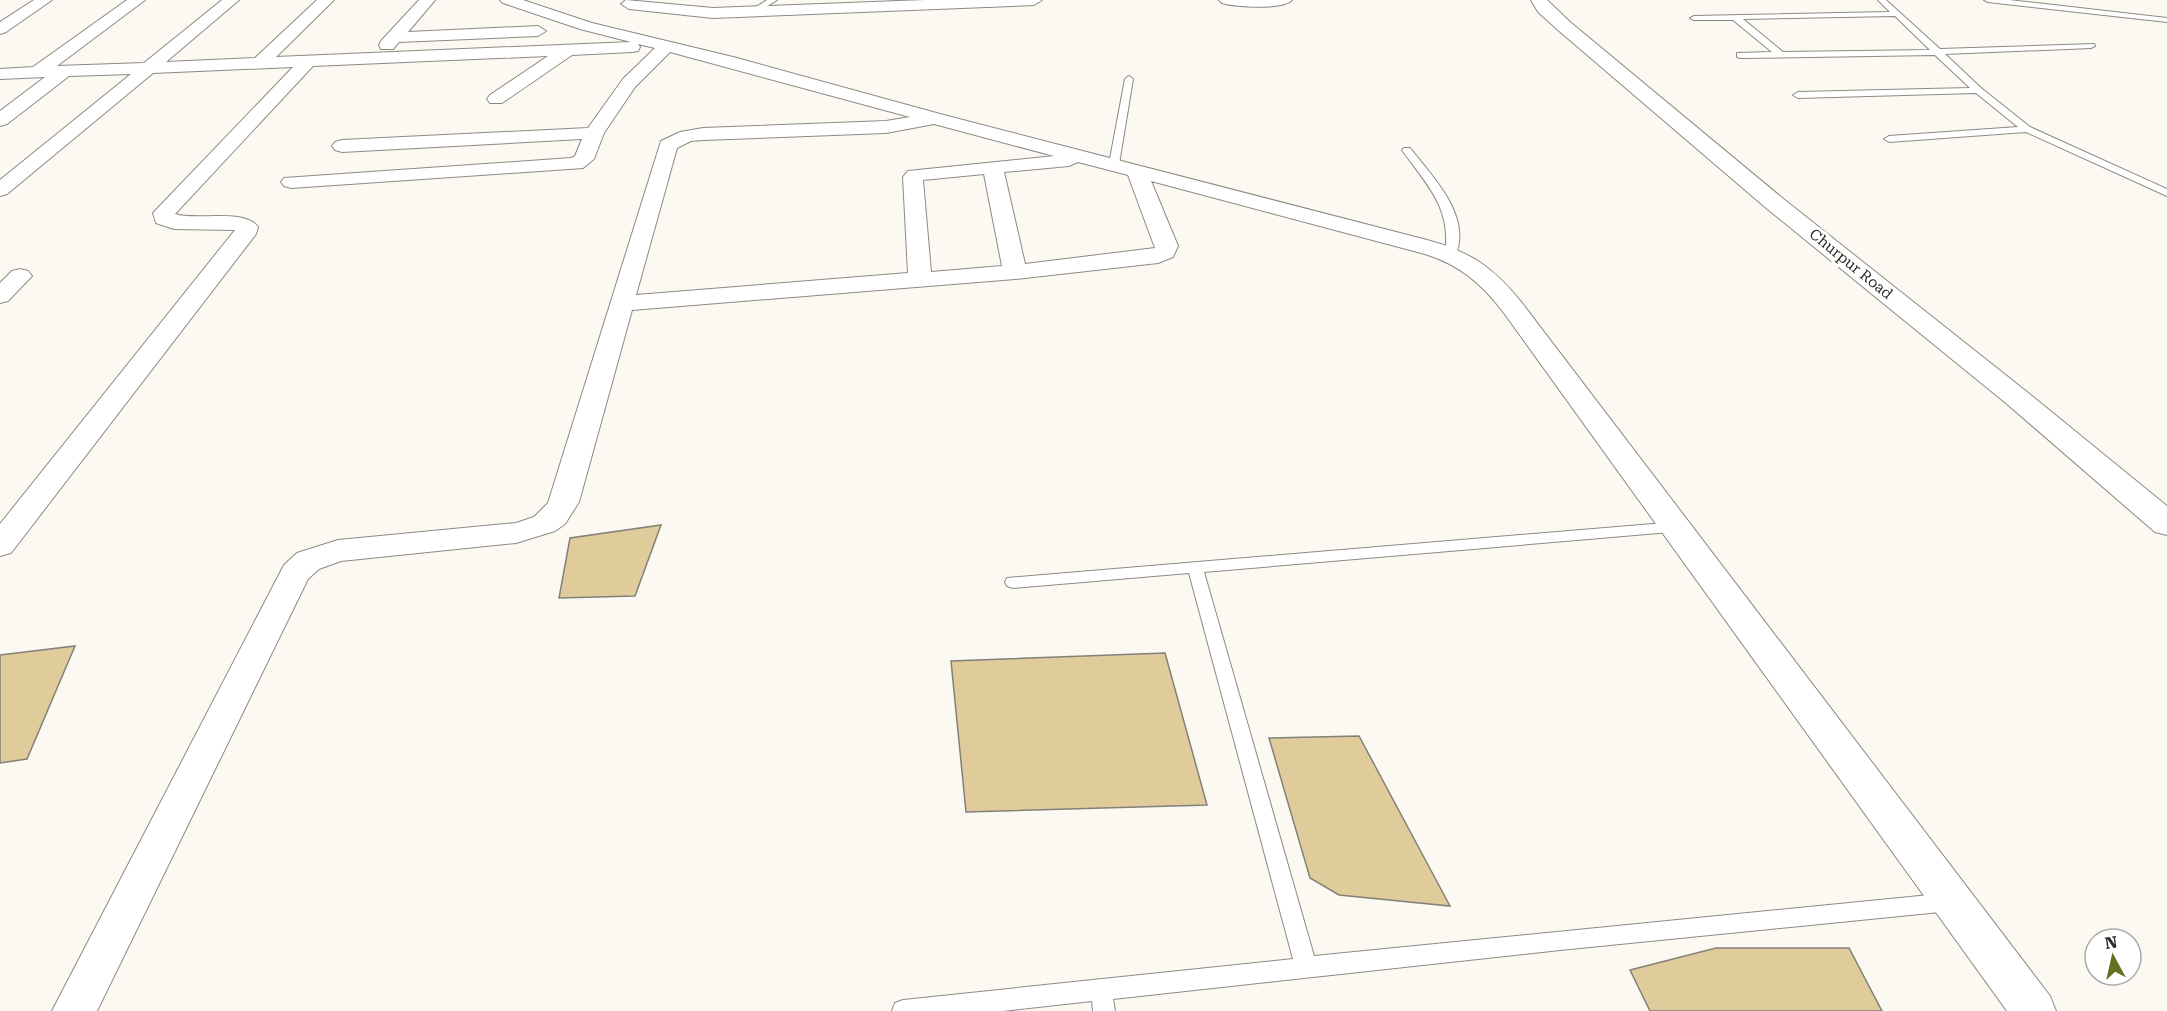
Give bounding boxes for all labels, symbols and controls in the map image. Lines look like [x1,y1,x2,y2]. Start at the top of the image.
street label: Churpur Road [1806,225,1897,303]
north arrow [2083,927,2143,987]
text: N [2104,932,2118,953]

